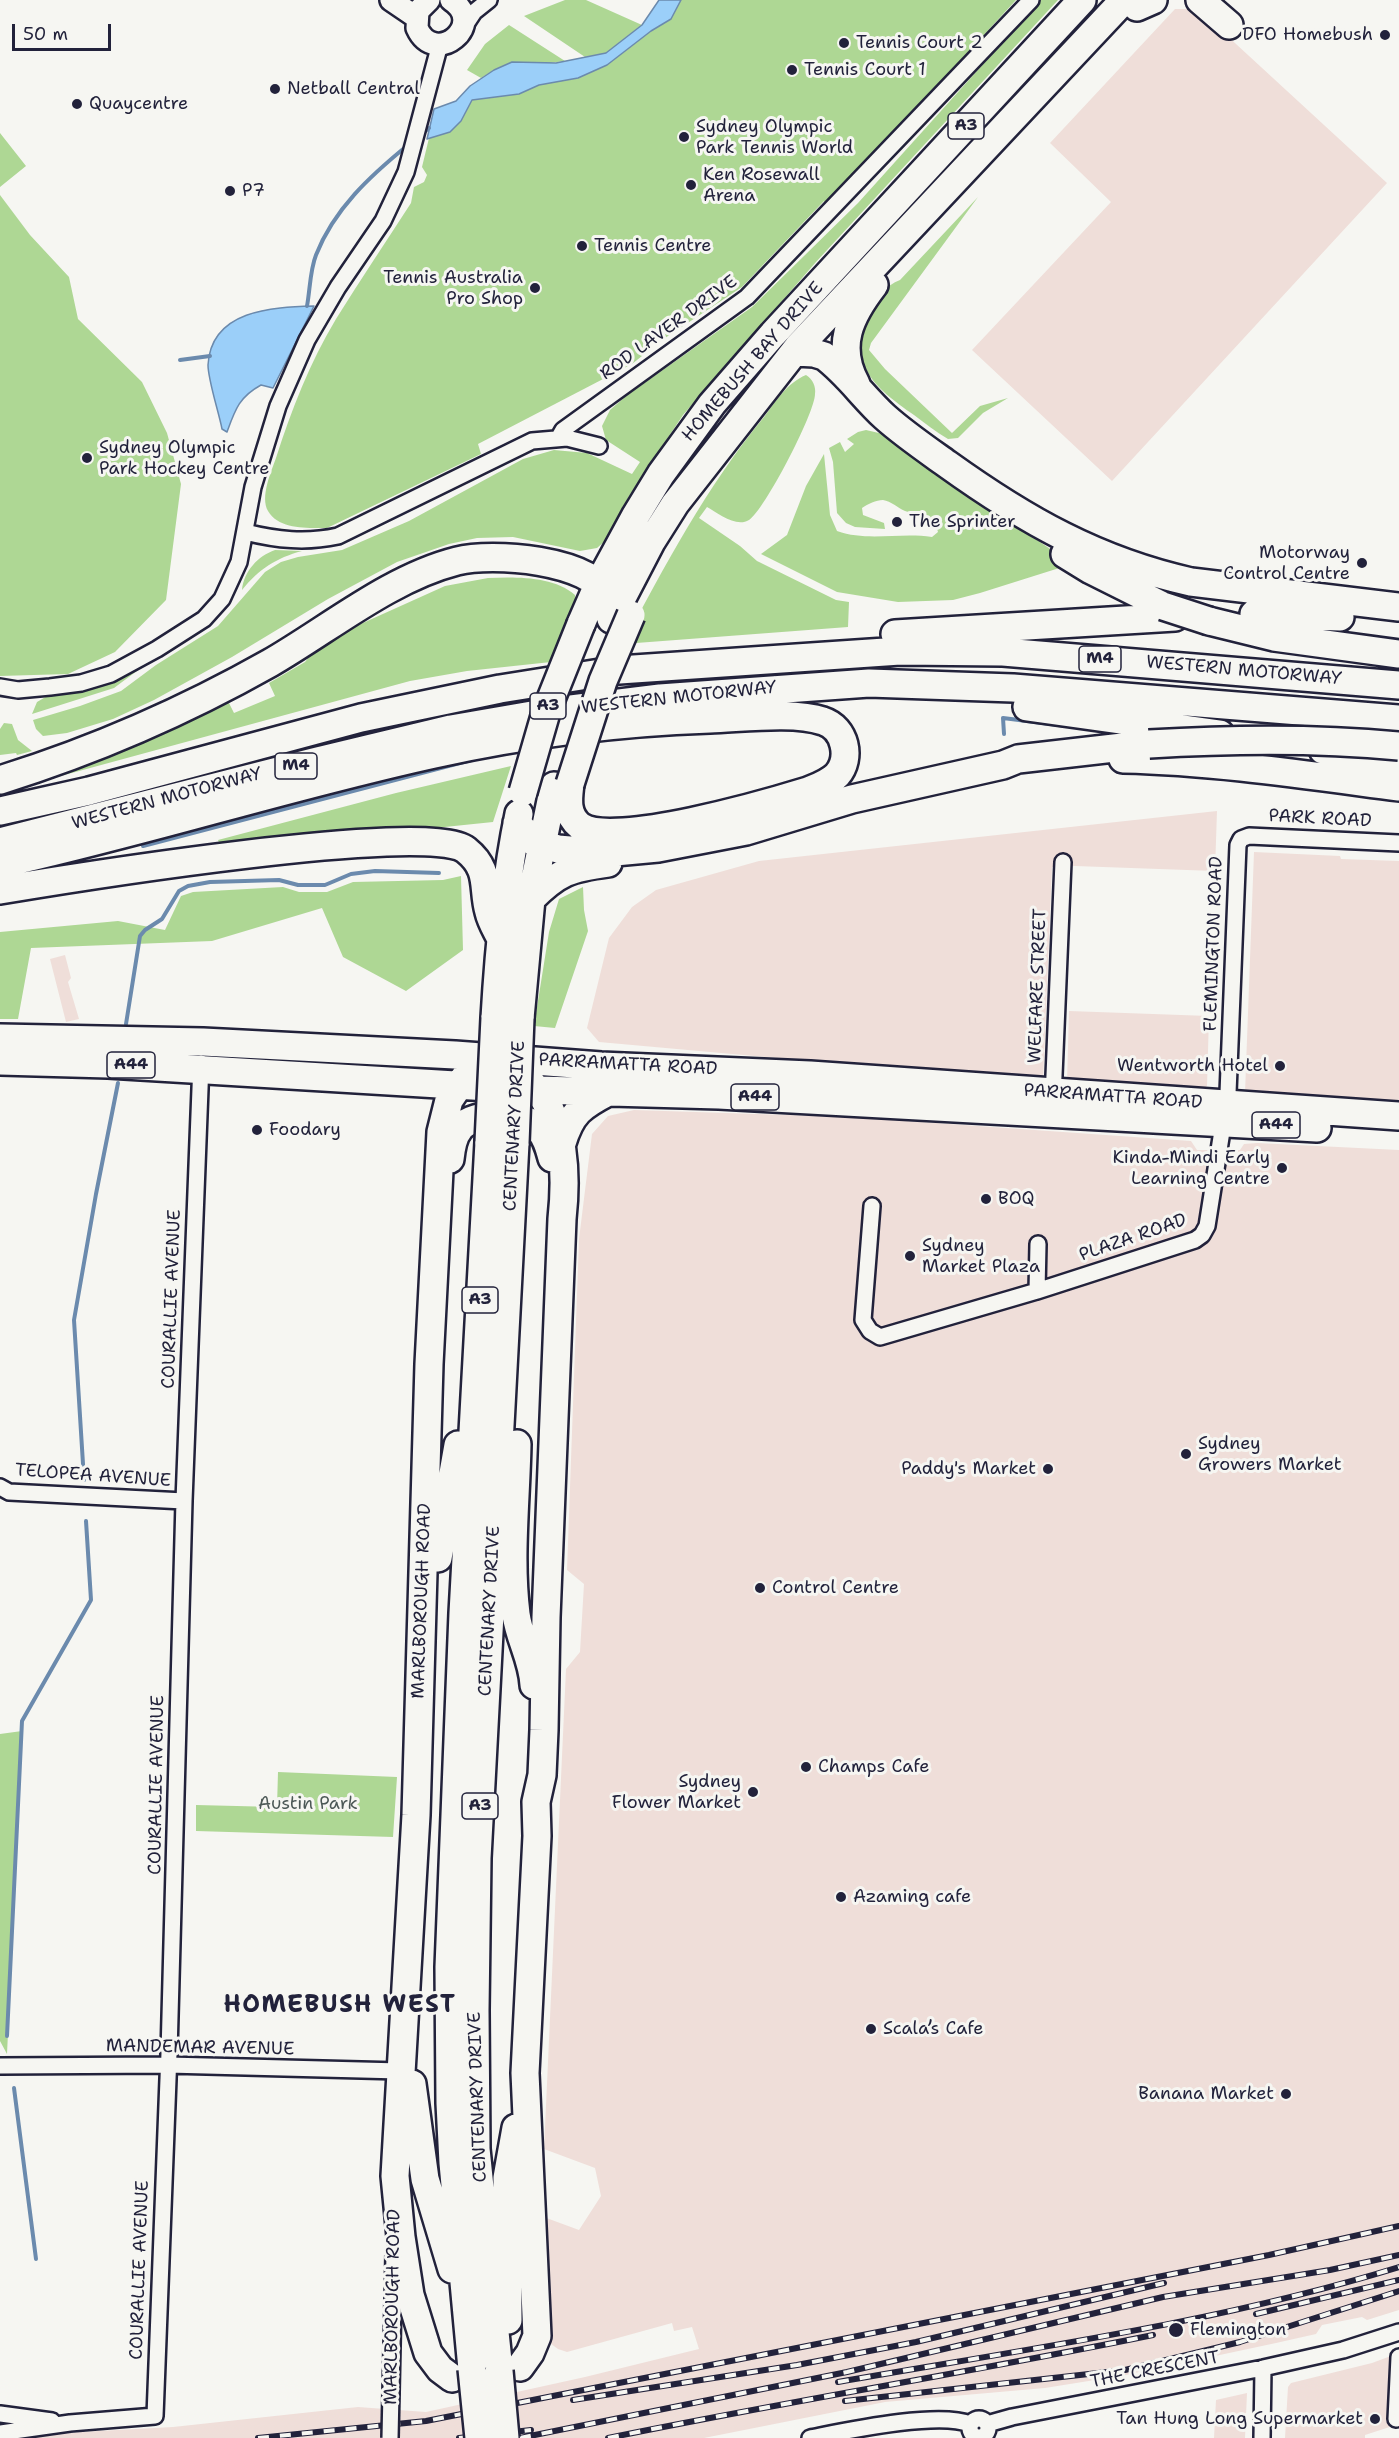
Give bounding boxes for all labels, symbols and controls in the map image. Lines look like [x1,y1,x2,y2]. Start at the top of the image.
scale bar [15,12,114,50]
text: 50 m [23,22,68,46]
place label: DFO Homebush [1242,24,1373,46]
marker: DFO Homebush [1378,28,1392,42]
place label: Tennis Court 2 [856,32,983,54]
marker: Tennis Court 2 [837,36,851,50]
place label: Tennis Court 1 [804,59,926,81]
marker: Tennis Court 1 [785,63,799,77]
place label: Netball Central [287,78,420,100]
marker: Netball Central [268,82,282,96]
place label: Quaycentre [89,93,188,115]
marker: Quaycentre [70,97,84,111]
road number: A3 [948,113,984,139]
place label: Sydney Olympic Park Tennis World [696,116,853,158]
marker: Sydney Olympic Park Tennis World [677,130,691,144]
place label: Ken Rosewall Arena [703,164,820,207]
marker: Ken Rosewall Arena [684,178,698,192]
place label: P7 [242,180,265,202]
marker: P7 [223,184,237,198]
place label: Tennis Centre [594,235,711,257]
marker: Tennis Centre [575,239,589,253]
place label: Tennis Australia Pro Shop [383,267,523,310]
street label: ROD LAVER DRIVE [596,271,742,385]
street label: HOMEBUSH BAY DRIVE [678,278,828,446]
marker: Tennis Australia Pro Shop [528,281,542,295]
place label: Sydney Olympic Park Hockey Centre [99,437,269,480]
marker: Sydney Olympic Park Hockey Centre [80,451,94,465]
place label: The Sprinter [909,511,1016,533]
marker: The Sprinter [890,515,904,529]
place label: Motorway Control Centre [1223,542,1350,584]
marker: Motorway Control Centre [1355,556,1369,570]
road number: M4 [1079,646,1121,672]
street label: WESTERN MOTORWAY [1145,652,1343,690]
street label: WESTERN MOTORWAY [580,677,778,719]
road number: A3 [530,693,566,719]
road number: M4 [275,753,317,779]
street label: WESTERN MOTORWAY [69,763,265,835]
street label: PARK ROAD [1268,806,1372,832]
street label: FLEMINGTON ROAD [1200,856,1228,1032]
street label: WELFARE STREET [1025,908,1051,1064]
street label: CENTENARY DRIVE [500,1040,530,1212]
street label: PARRAMATTA ROAD [538,1050,718,1080]
road number: A44 [107,1052,155,1078]
place label: Wentworth Hotel [1117,1055,1268,1077]
marker: Wentworth Hotel [1273,1059,1287,1073]
street label: PARRAMATTA ROAD [1023,1080,1203,1114]
road number: A44 [731,1084,779,1110]
road number: A44 [1252,1112,1300,1138]
place label: Foodary [269,1119,341,1141]
marker: Foodary [250,1123,264,1137]
place label: Kinda-Mindi Early Learning Centre [1112,1147,1270,1190]
marker: Kinda-Mindi Early Learning Centre [1275,1161,1289,1175]
place label: BOQ [998,1188,1035,1210]
marker: BOQ [979,1192,993,1206]
street label: COURALLIE AVENUE [158,1209,186,1389]
street label: PLAZA ROAD [1076,1210,1190,1266]
place label: Sydney Market Plaza [922,1235,1040,1278]
marker: Sydney Market Plaza [903,1249,917,1263]
road number: A3 [462,1287,498,1313]
place label: Sydney Growers Market [1198,1433,1342,1476]
marker: Sydney Growers Market [1179,1447,1193,1461]
place label: Paddy's Market [901,1458,1036,1480]
street label: TELOPEA AVENUE [14,1460,172,1492]
marker: Paddy's Market [1041,1462,1055,1476]
street label: MARLBOROUGH ROAD [408,1503,436,1699]
street label: CENTENARY DRIVE [475,1525,505,1697]
place label: Control Centre [772,1577,899,1599]
marker: Control Centre [753,1581,767,1595]
street label: COURALLIE AVENUE [145,1695,169,1875]
place label: Champs Cafe [818,1756,929,1778]
marker: Champs Cafe [799,1760,813,1774]
place label: Sydney Flower Market [612,1771,741,1814]
marker: Sydney Flower Market [746,1785,760,1799]
park label: Austin Park [258,1793,358,1815]
road number: A3 [462,1793,498,1819]
place label: Azaming cafe [853,1886,971,1908]
marker: Azaming cafe [834,1890,848,1904]
district label: HOMEBUSH WEST [223,1992,457,2020]
street label: CENTENARY DRIVE [464,2011,492,2183]
place label: Scala’s Cafe [883,2018,983,2040]
marker: Scala’s Cafe [864,2022,878,2036]
street label: MANDEMAR AVENUE [106,2036,294,2060]
place label: Banana Market [1138,2083,1274,2105]
marker: Banana Market [1279,2087,1293,2101]
street label: COURALLIE AVENUE [126,2180,154,2360]
street label: MARLBOROUGH ROAD [380,2209,406,2405]
place label: Flemington [1190,2319,1286,2341]
marker: Flemington [1167,2321,1185,2339]
street label: THE CRESCENT [1089,2347,1221,2393]
place label: Tan Hung Long Supermarket [1116,2408,1363,2430]
marker: Tan Hung Long Supermarket [1368,2412,1382,2426]

